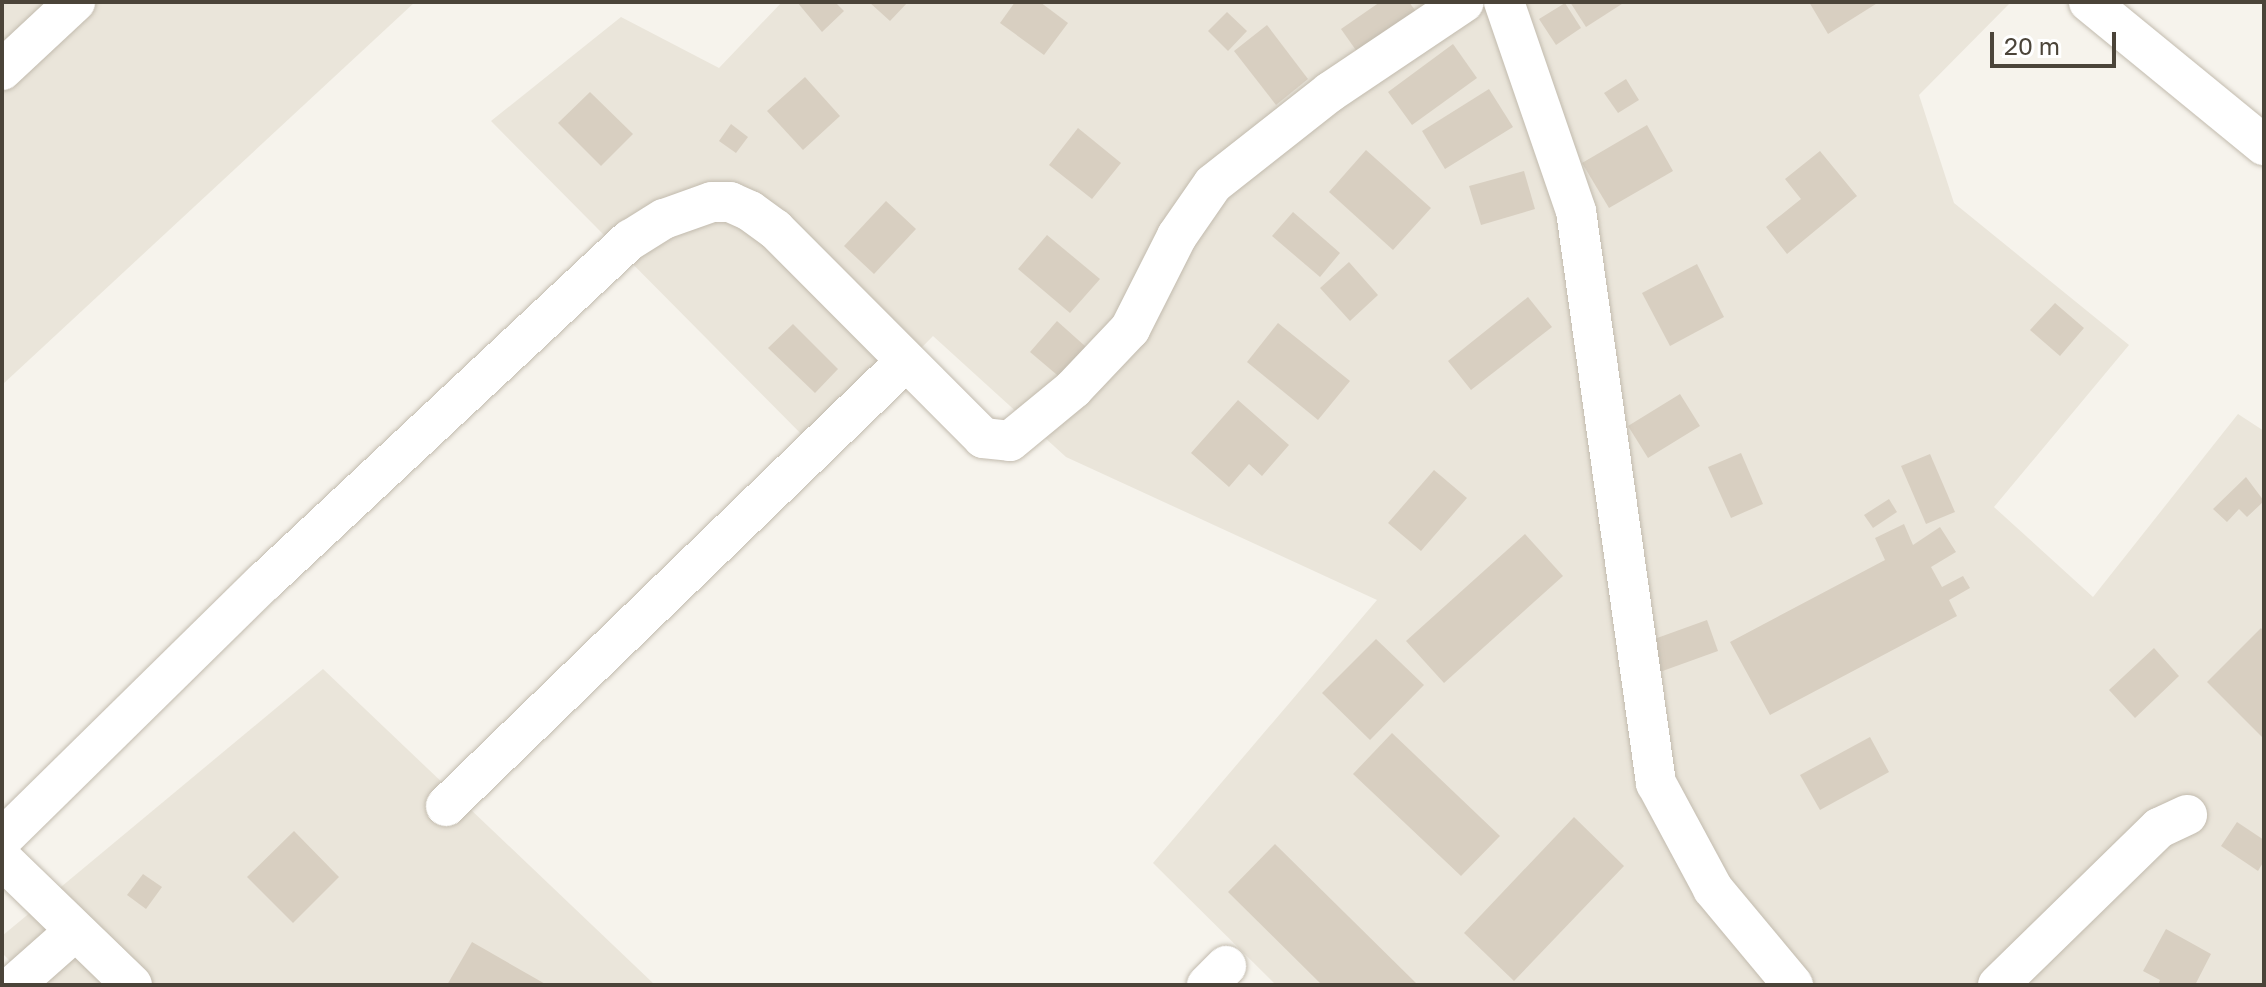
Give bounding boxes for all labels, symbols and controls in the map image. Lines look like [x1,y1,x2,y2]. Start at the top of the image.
scale bar [1994,16,2120,66]
text: 20 m [2004,31,2060,60]

